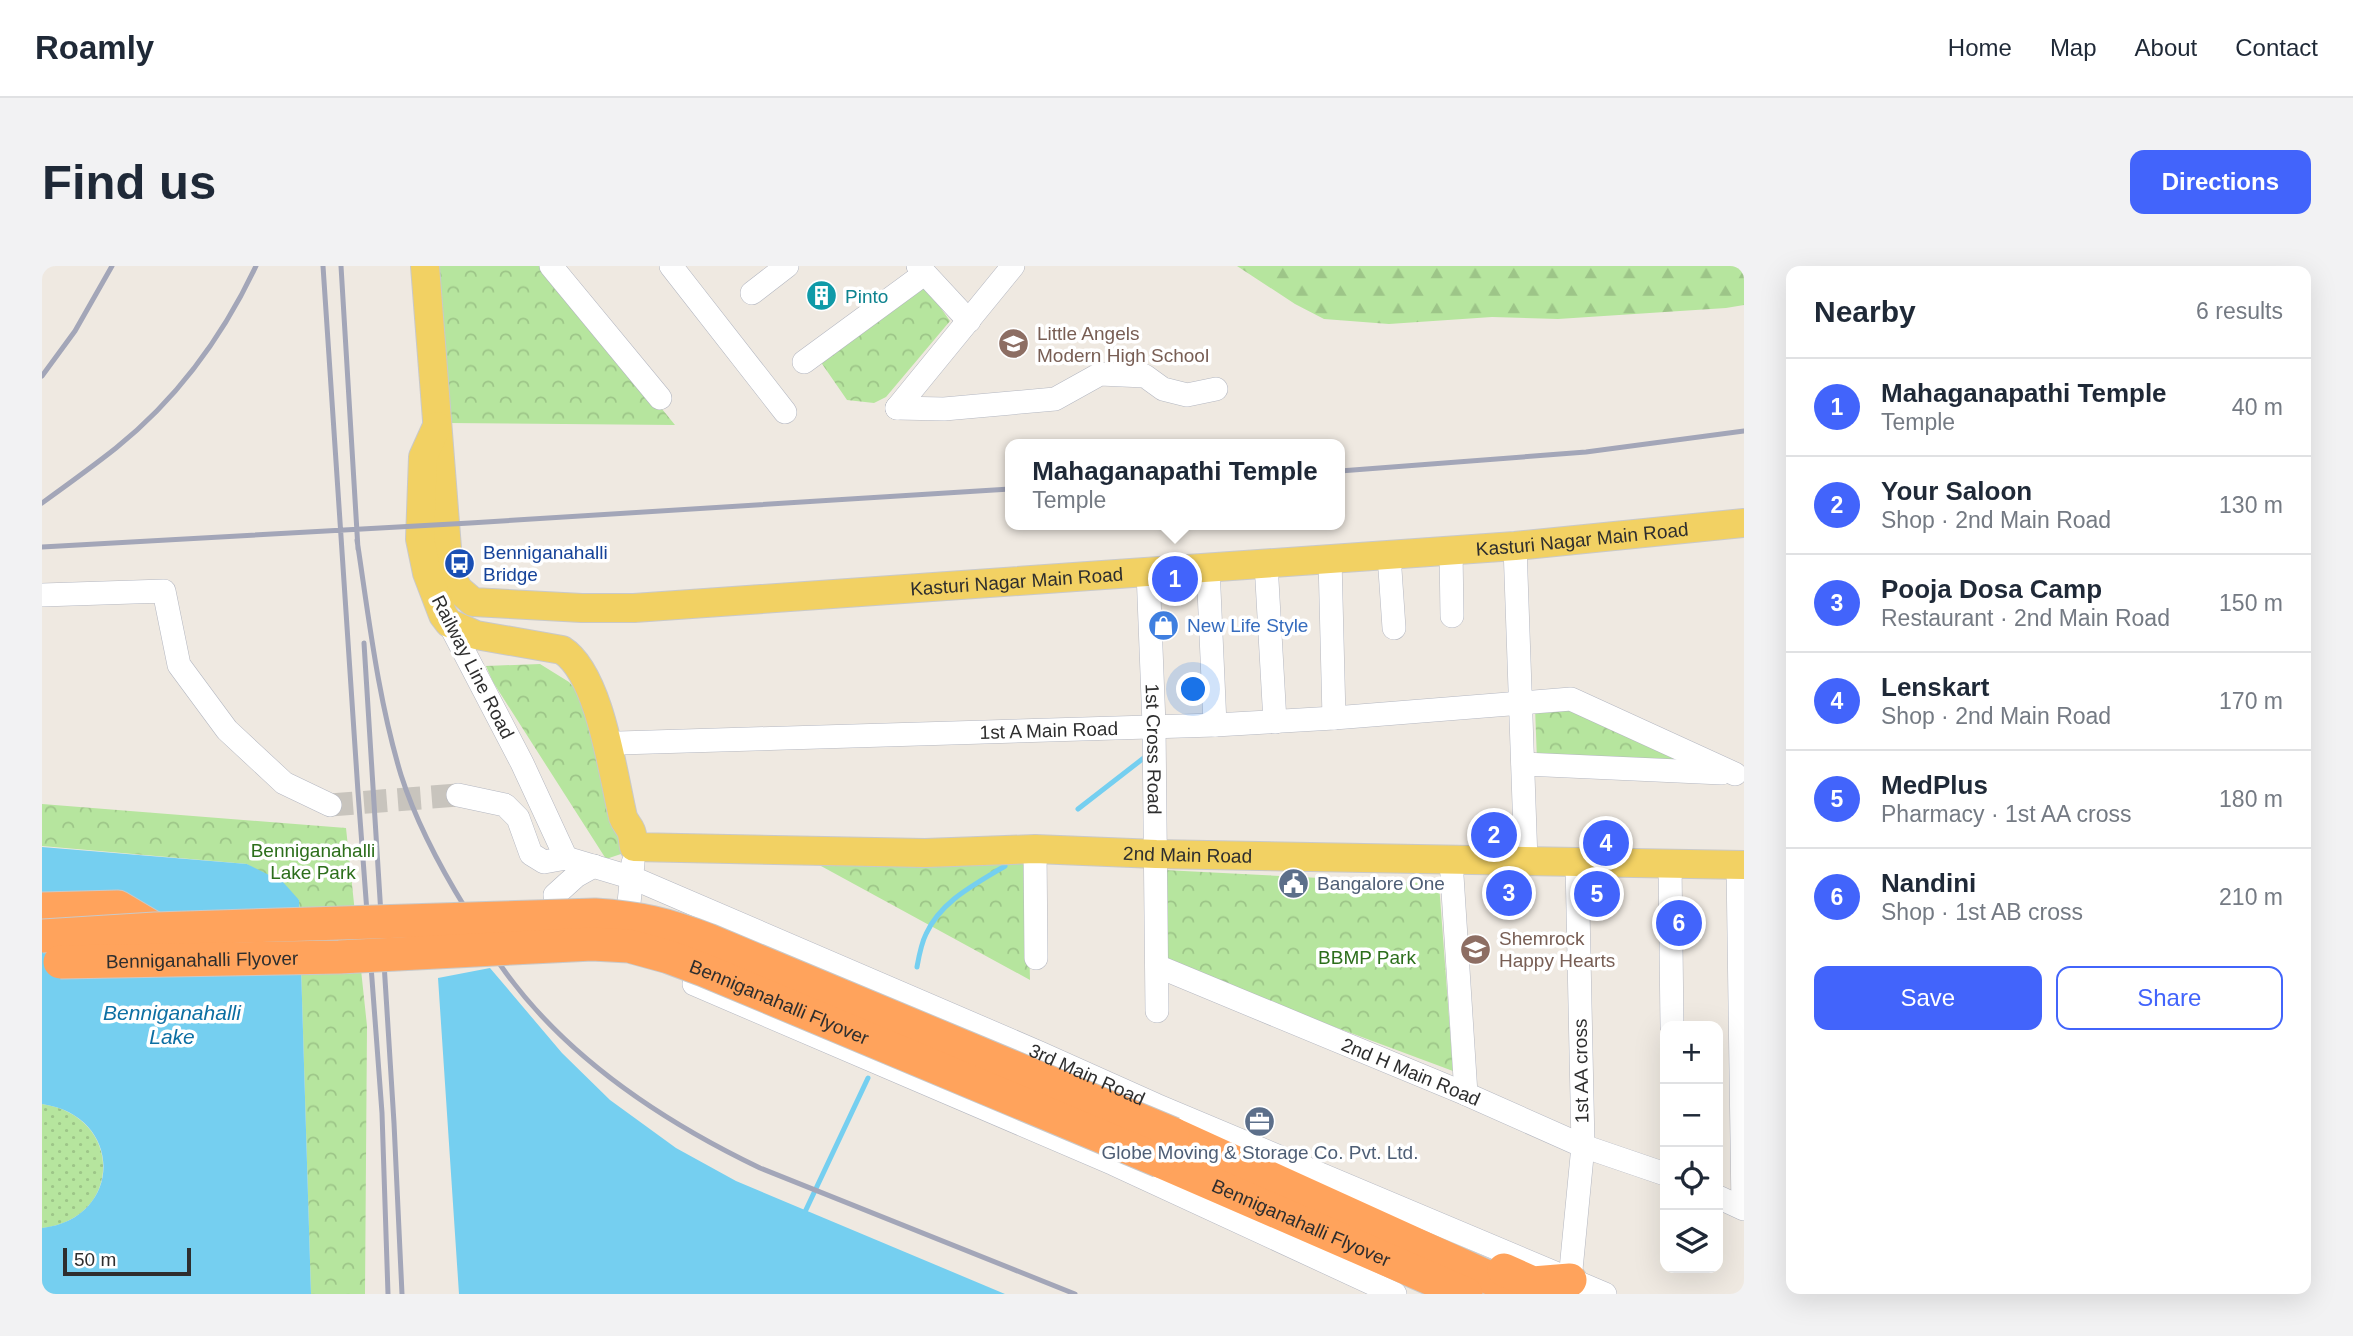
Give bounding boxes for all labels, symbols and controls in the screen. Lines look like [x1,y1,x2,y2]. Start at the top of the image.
text: Roamly [35,29,154,66]
text: Home [1948,34,2012,61]
text: Map [2050,34,2097,61]
text: About [2135,34,2197,61]
text: Contact [2235,34,2318,61]
button: Directions [2130,150,2311,214]
text: Find us [42,155,216,209]
building icon: Pinto [805,279,839,313]
place label: Pinto [845,286,888,307]
text: Nearby [1814,295,1916,328]
text: 6 results [2196,298,2283,324]
place label: Little Angels Modern High School [1037,323,1209,366]
school or university icon: Little Angels Modern High School [997,327,1031,361]
text: Mahaganapathi Temple [1881,378,2167,408]
text: 1 [1831,394,1843,420]
text: 40 m [2232,394,2283,420]
text: Temple [1881,409,1955,435]
popup [1005,439,1345,530]
text: Mahaganapathi Temple [1032,456,1318,486]
text: Your Saloon [1881,476,2032,506]
text: Temple [1032,487,1106,513]
text: 2 [1831,492,1843,518]
text: 130 m [2219,492,2283,518]
text: Shop · 2nd Main Road [1881,507,2111,533]
street label: Kasturi Nagar Main Road [1475,518,1689,559]
place label: Benniganahalli Bridge [483,542,608,585]
bus stop icon: Benniganahalli Bridge [443,546,477,580]
pin: 1 [1152,553,1198,605]
street label: Kasturi Nagar Main Road [909,563,1124,599]
text: Pooja Dosa Camp [1881,574,2102,604]
text: 3 [1831,590,1843,616]
text: 150 m [2219,590,2283,616]
street label: Railway Line Road [428,592,518,742]
text: Restaurant · 2nd Main Road [1881,605,2170,631]
shop icon: New Life Style [1147,608,1181,642]
place label: New Life Style [1187,615,1308,636]
your location [1176,672,1210,706]
text: Lenskart [1881,672,1989,702]
street label: 1st Cross Road [1142,683,1165,815]
text: 4 [1831,688,1843,714]
text: 170 m [2219,688,2283,714]
text: Shop · 2nd Main Road [1881,703,2111,729]
street label: 1st A Main Road [979,717,1118,743]
text: MedPlus [1881,770,1988,800]
text: 5 [1831,786,1843,812]
text: 180 m [2219,786,2283,812]
text: Pharmacy · 1st AA cross [1881,801,2132,827]
pin: 2 [1471,809,1517,861]
pin: 4 [1583,817,1629,869]
park label: Benniganahalli Lake Park [251,840,375,883]
street label: 2nd Main Road [1123,842,1252,866]
public building icon: Bangalore One [1277,866,1311,900]
pin: 3 [1486,867,1532,919]
pin: 5 [1574,868,1620,920]
text: Nandini [1881,868,1976,898]
place label: Bangalore One [1317,873,1445,894]
text: 6 [1831,884,1843,910]
text: 210 m [2219,884,2283,910]
pin: 6 [1656,897,1702,949]
text: Shop · 1st AB cross [1881,899,2083,925]
place label: Shemrock Happy Hearts [1499,928,1615,971]
school or university icon: Shemrock Happy Hearts [1459,932,1493,966]
street label: Benniganahalli Flyover [106,947,299,972]
park label: BBMP Park [1318,947,1416,968]
street label: Benniganahalli Flyover [687,955,873,1049]
button: Save [1814,966,2042,1030]
button: Share [2056,966,2283,1030]
water label: Benniganahalli Lake [103,1001,242,1048]
street label: 1st AA cross [1570,1019,1592,1123]
map controls [1660,1021,1723,1273]
button: + [1660,1021,1723,1084]
street label: 2nd H Main Road [1339,1033,1484,1109]
street label: 3rd Main Road [1026,1039,1148,1109]
button: − [1660,1084,1723,1147]
office icon: Globe Moving & Storage Co. Pvt. Ltd. [1243,1104,1277,1138]
place label: Globe Moving & Storage Co. Pvt. Ltd. [1102,1142,1418,1163]
button: locate [1660,1147,1723,1210]
street label: Benniganahalli Flyover [1209,1174,1394,1271]
button: layers [1660,1210,1723,1273]
scale bar [63,1245,191,1277]
text: 50 m [74,1249,116,1270]

